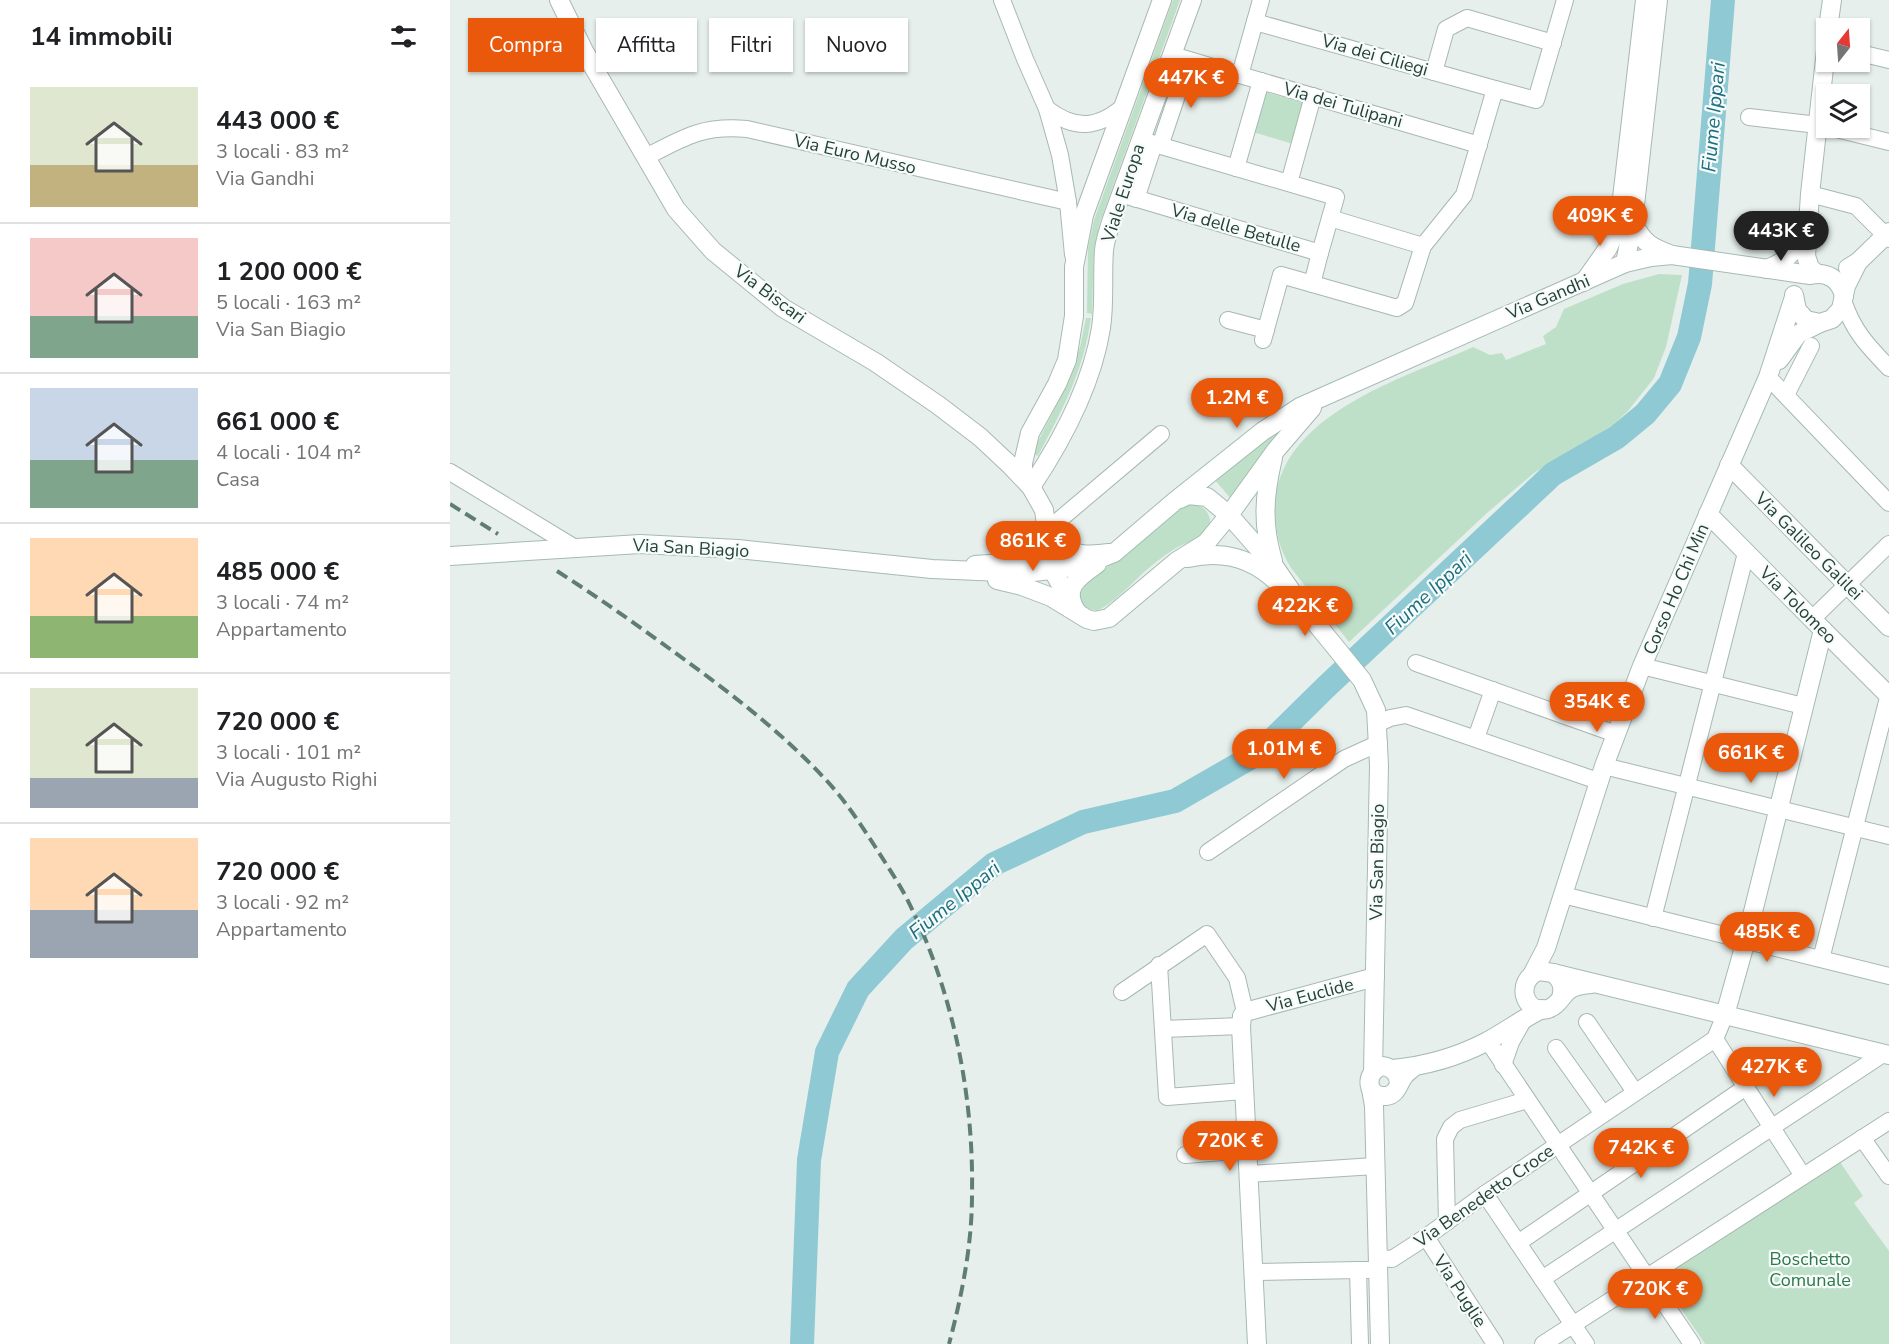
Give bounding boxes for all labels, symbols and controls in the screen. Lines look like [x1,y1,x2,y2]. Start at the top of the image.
chip: Compra [468,18,584,72]
chip: Affitta [596,18,697,72]
chip: Filtri [709,18,793,72]
chip: Nuovo [805,18,908,72]
north arrow [1816,18,1870,72]
map controls [1816,18,1870,138]
text: 14 immobili [30,19,173,54]
icon: filters [387,20,420,53]
street label: Via dei Ciliegi [1318,28,1431,82]
pin: 447K € [1142,58,1240,109]
water label: Fiume Ippari [1695,60,1732,173]
text: 447K € [1158,64,1224,91]
street label: Via dei Tulipani [1280,76,1406,134]
button: layers [1816,84,1870,138]
text: 443 000 € [216,103,339,138]
icon: home [78,111,150,183]
street label: Via Euro Musso [790,128,919,180]
text: 3 locali · 83 m² [216,138,349,165]
street label: Viale Europa [1095,141,1150,246]
text: Via Gandhi [216,165,314,192]
pin: 409K € [1551,196,1649,247]
street label: Via delle Betulle [1167,198,1304,258]
text: 409K € [1567,202,1633,229]
pin: 443K € [1732,211,1830,262]
text: 443K € [1748,217,1814,244]
text: 1 200 000 € [216,254,362,289]
street label: Via Biscari [728,258,811,329]
icon: home [78,262,150,334]
street label: Via Gandhi [1502,269,1593,326]
text: 5 locali · 163 m² [216,289,361,316]
text: Via San Biagio [216,316,346,343]
pin: 1.2M € [1188,378,1286,429]
text: 1.2M € [1205,384,1269,411]
text: 661 000 € [216,404,339,439]
icon: home [78,412,150,484]
text: 4 locali · 104 m² [216,439,361,466]
text: Casa [216,466,260,493]
street label: Via Galileo Galilei [1749,486,1868,605]
street label: Corso Ho Chi Min [1638,520,1714,658]
pin: 861K € [984,521,1082,572]
text: 861K € [1000,527,1066,554]
street label: Via San Biagio [631,533,750,563]
water label: Fiume Ippari [1379,546,1478,641]
text: 485 000 € [216,554,339,589]
street label: Via Tolomeo [1753,560,1842,649]
icon: home [78,562,150,634]
pin: 422K € [1256,586,1354,637]
text: 3 locali · 74 m² [216,589,349,616]
text: 422K € [1272,592,1338,619]
text: Appartamento [216,616,347,643]
pin: 354K € [1548,682,1646,733]
text: 354K € [1564,688,1630,715]
text: 720 000 € [216,704,339,739]
icon: home [78,712,150,784]
pin: 1.01M € [1229,729,1339,780]
pin: 661K € [1702,733,1800,784]
text: 1.01M € [1246,735,1322,762]
text: 3 locali · 101 m² [216,739,361,766]
text: 661K € [1718,739,1784,766]
text: Via Augusto Righi [216,766,377,793]
street label: Via San Biagio [1364,803,1390,922]
text: 720 000 € [216,854,339,889]
water label: Fiume Ippari [903,855,1006,946]
icon: home [78,862,150,934]
text: 3 locali · 92 m² [216,889,349,916]
pin: 485K € [1718,912,1816,963]
text: Appartamento [216,916,347,943]
text: 485K € [1734,918,1800,945]
street label: Via Euclide [1263,972,1356,1018]
pin: 427K € [1725,1047,1823,1098]
text: 427K € [1741,1053,1807,1080]
pin: 720K € [1181,1121,1279,1172]
text: 720K € [1197,1127,1263,1154]
pin: 742K € [1592,1128,1690,1179]
text: 742K € [1608,1134,1674,1161]
street label: Via Benedetto Croce [1409,1139,1559,1254]
park label: Boschetto Comunale [1769,1247,1851,1292]
street label: Via Puglie [1427,1249,1492,1332]
pin: 720K € [1606,1269,1704,1320]
text: 720K € [1622,1275,1688,1302]

